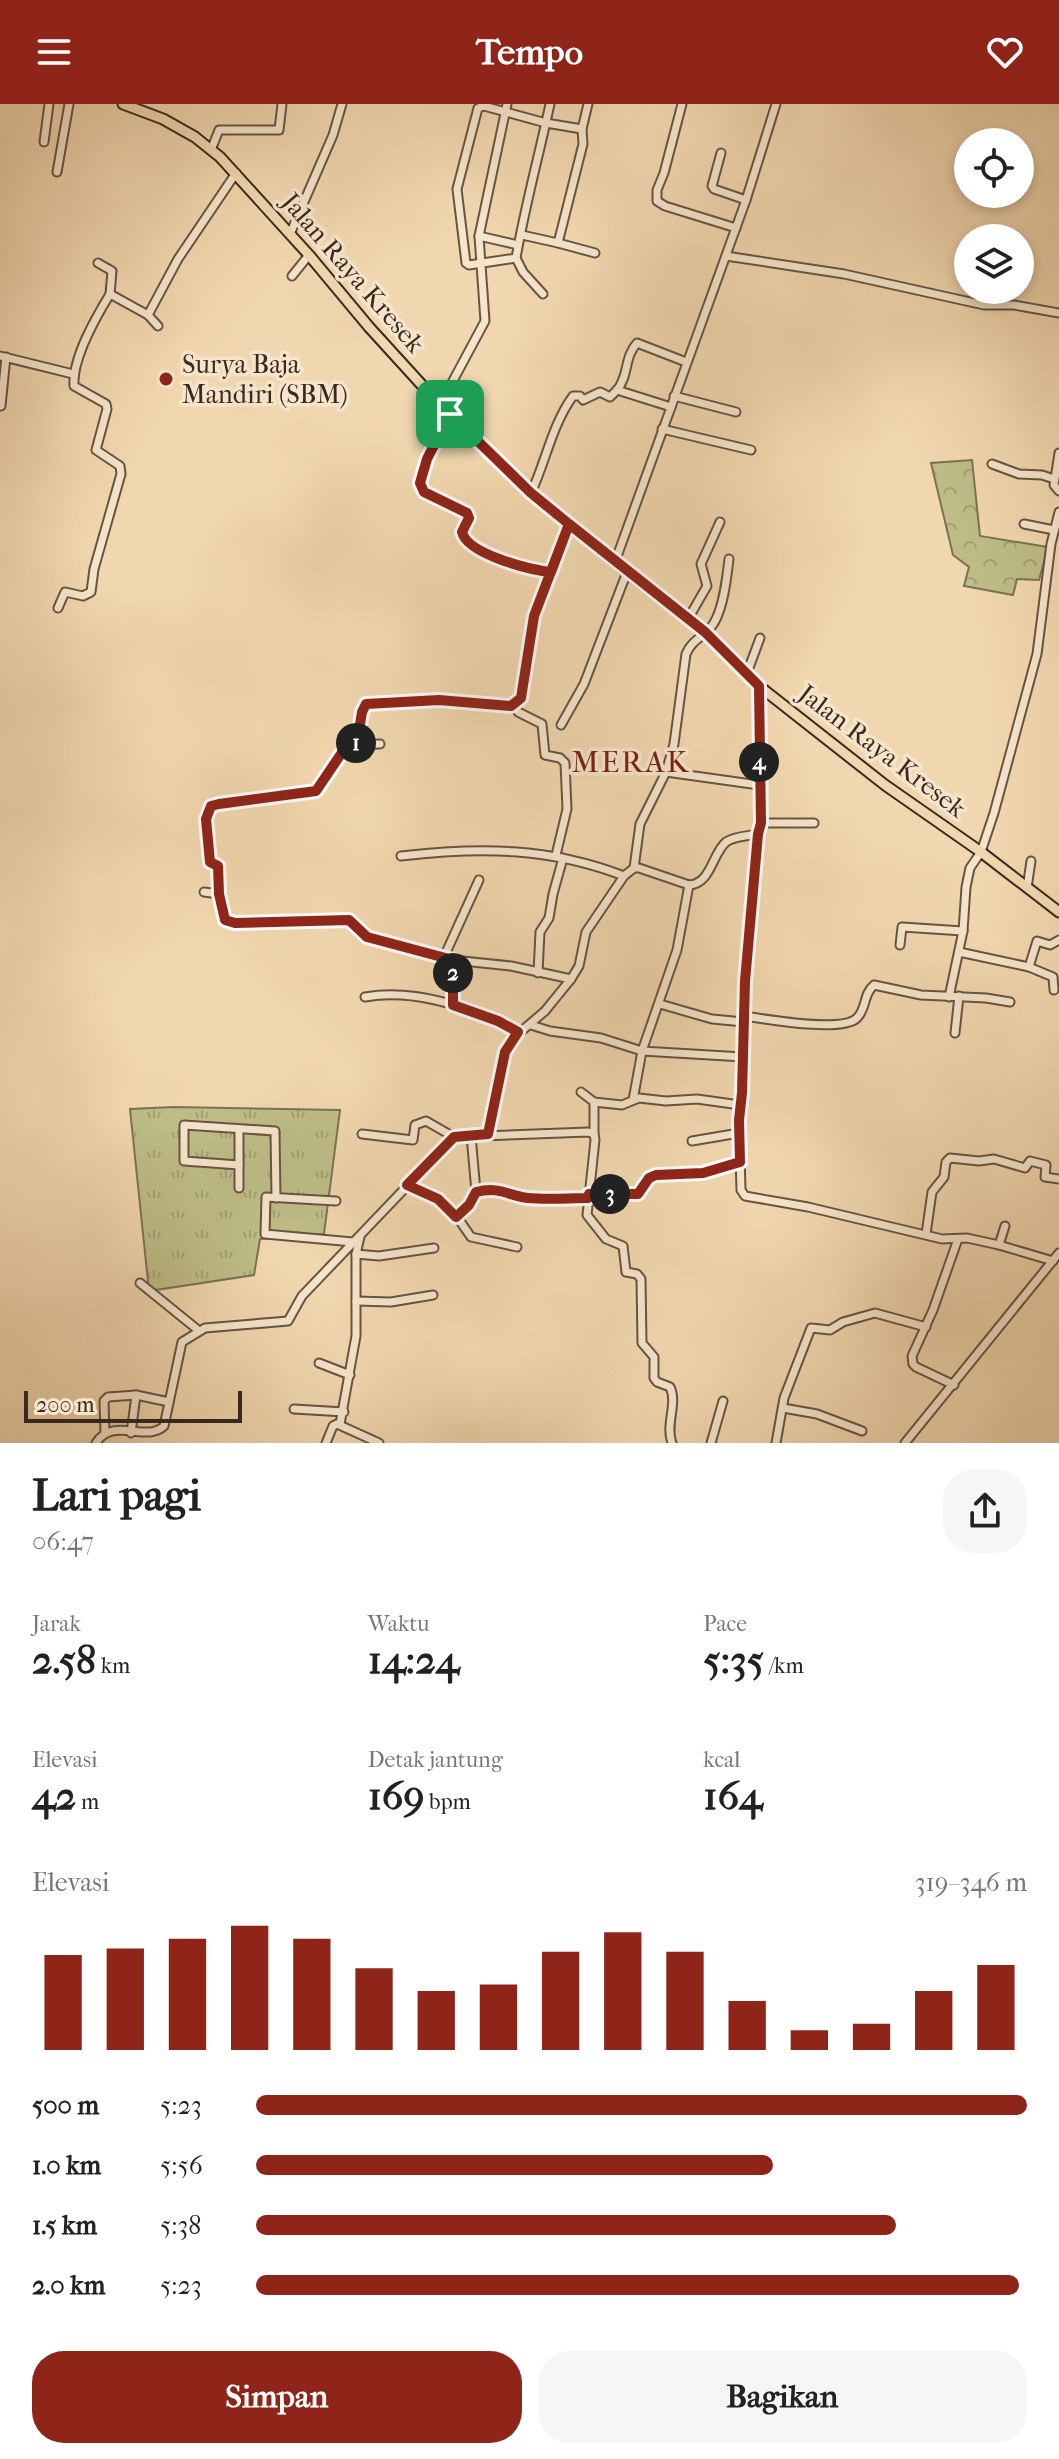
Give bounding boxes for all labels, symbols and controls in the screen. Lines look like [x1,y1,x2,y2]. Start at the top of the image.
icon: menu [32,30,76,74]
icon: heart [983,30,1027,74]
text: Tempo [476,31,583,73]
map controls [954,128,1034,304]
button: locate [954,128,1034,208]
street label: Jalan Raya Kresek [274,185,431,360]
button: layers [954,224,1034,304]
place label: Surya Baja Mandiri (SBM) [182,349,348,410]
marker: Surya Baja Mandiri (SBM) [157,370,175,388]
pin [416,380,484,448]
icon: arrive [428,392,472,436]
street label: Jalan Raya Kresek [791,677,972,824]
pin: 1 [336,723,376,763]
text: 1 [352,730,360,756]
pin: 4 [739,742,779,782]
district label: MERAK [572,745,690,780]
text: 4 [753,749,766,775]
pin: 2 [433,953,473,993]
text: 2 [447,960,459,986]
pin: 3 [590,1174,630,1214]
text: 3 [605,1181,615,1207]
scale bar [24,1387,242,1423]
text: 200 m [36,1392,95,1418]
button: share [943,1469,1027,1553]
text: Lari pagi [32,1470,201,1521]
text: 06:47 [32,1526,94,1557]
text: Jarak [32,1611,81,1637]
text: Waktu [368,1611,430,1637]
text: Pace [703,1611,747,1637]
text: 2.58 [32,1637,96,1683]
text: 14:24 [368,1637,459,1683]
text: 5:35 [703,1637,764,1683]
text: km [96,1653,130,1679]
text: /km [764,1653,804,1679]
text: Elevasi [32,1747,98,1773]
text: Detak jantung [368,1747,503,1773]
text: kcal [703,1747,740,1773]
text: 42 [32,1773,76,1819]
text: 169 [368,1773,424,1819]
text: 164 [703,1773,763,1819]
text: m [76,1789,99,1815]
text: bpm [424,1789,471,1815]
text: Elevasi [32,1867,110,1898]
text: 319–346 m [915,1867,1027,1898]
text: 500 m [32,2090,99,2121]
text: 5:23 [160,2090,202,2121]
text: 1.0 km [32,2150,101,2181]
text: 5:56 [160,2150,203,2181]
text: 1.5 km [32,2210,97,2241]
text: 5:38 [160,2210,201,2241]
text: 2.0 km [32,2270,105,2301]
text: 5:23 [160,2270,202,2301]
button: Simpan [32,2351,522,2443]
button: Bagikan [538,2351,1027,2443]

